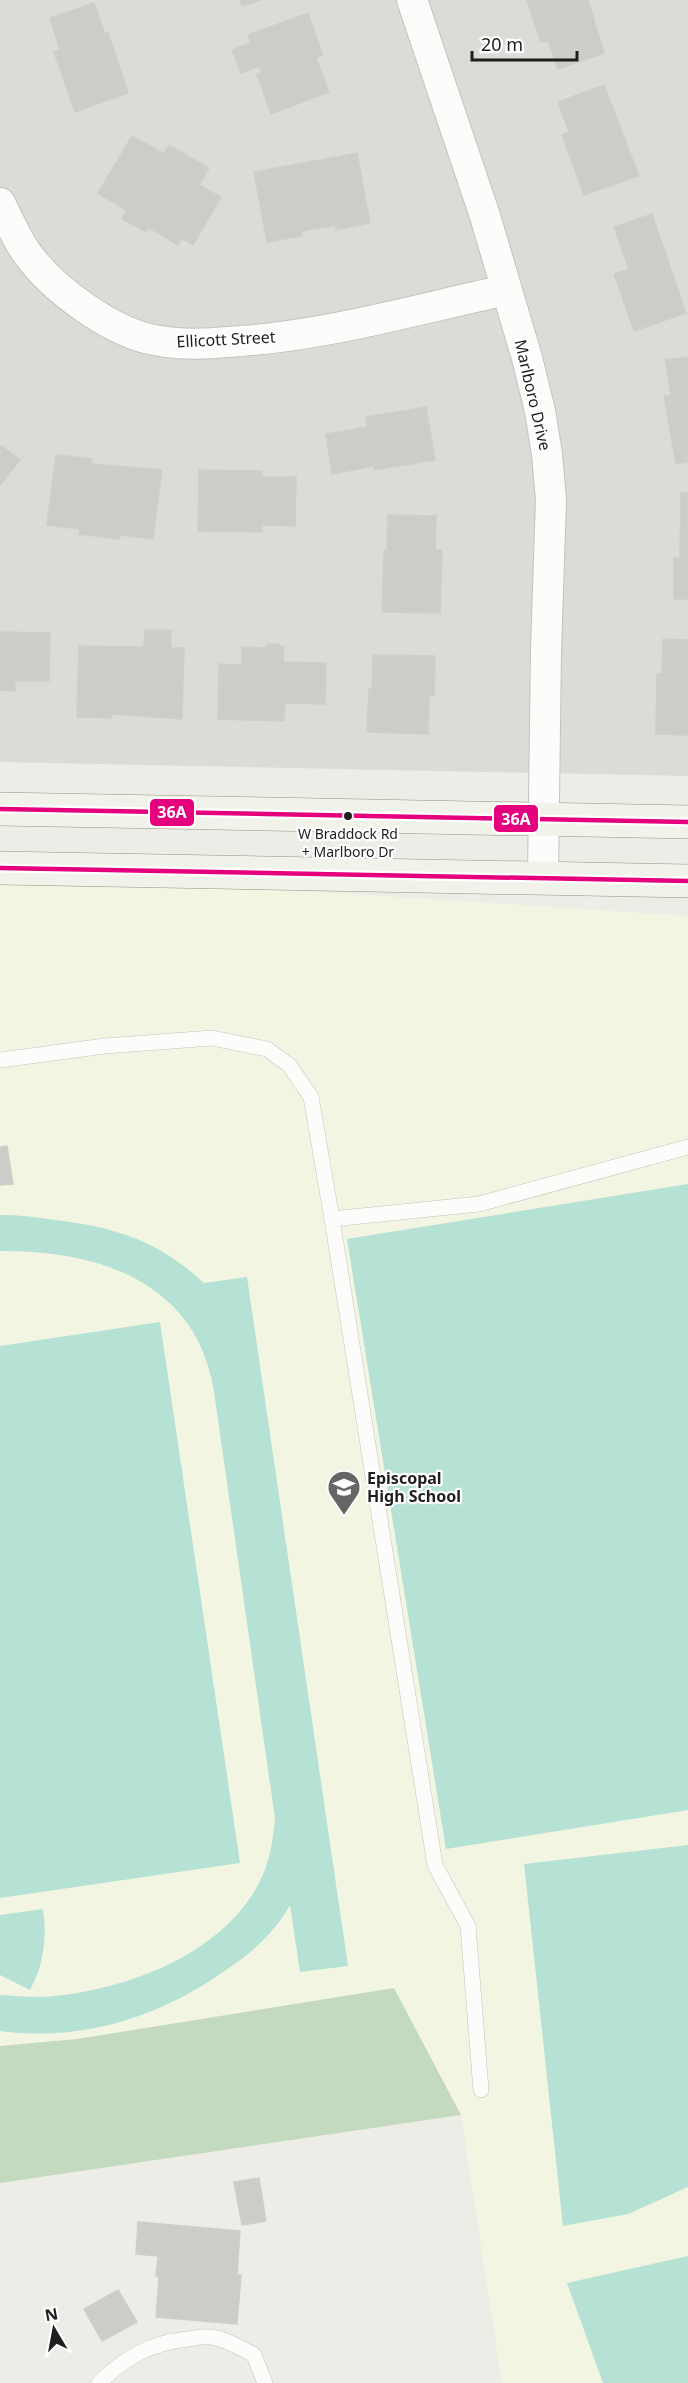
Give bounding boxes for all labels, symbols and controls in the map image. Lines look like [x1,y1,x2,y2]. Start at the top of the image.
scale bar [472,24,577,62]
text: 20 m [481,32,523,56]
street label: Ellicott Street [176,325,276,353]
street label: Marlboro Drive [510,337,556,453]
line badge: 36A [149,798,195,827]
text: 36A [157,801,188,823]
line badge: 36A [493,804,539,833]
text: 36A [501,808,532,830]
marker: W Braddock Rd + Marlboro Dr [342,810,354,822]
place label: W Braddock Rd + Marlboro Dr [298,824,398,861]
place label: Episcopal High School [367,1467,461,1507]
school or university icon: Episcopal High School [326,1469,362,1516]
north arrow [24,2299,84,2359]
text: N [43,2302,60,2326]

